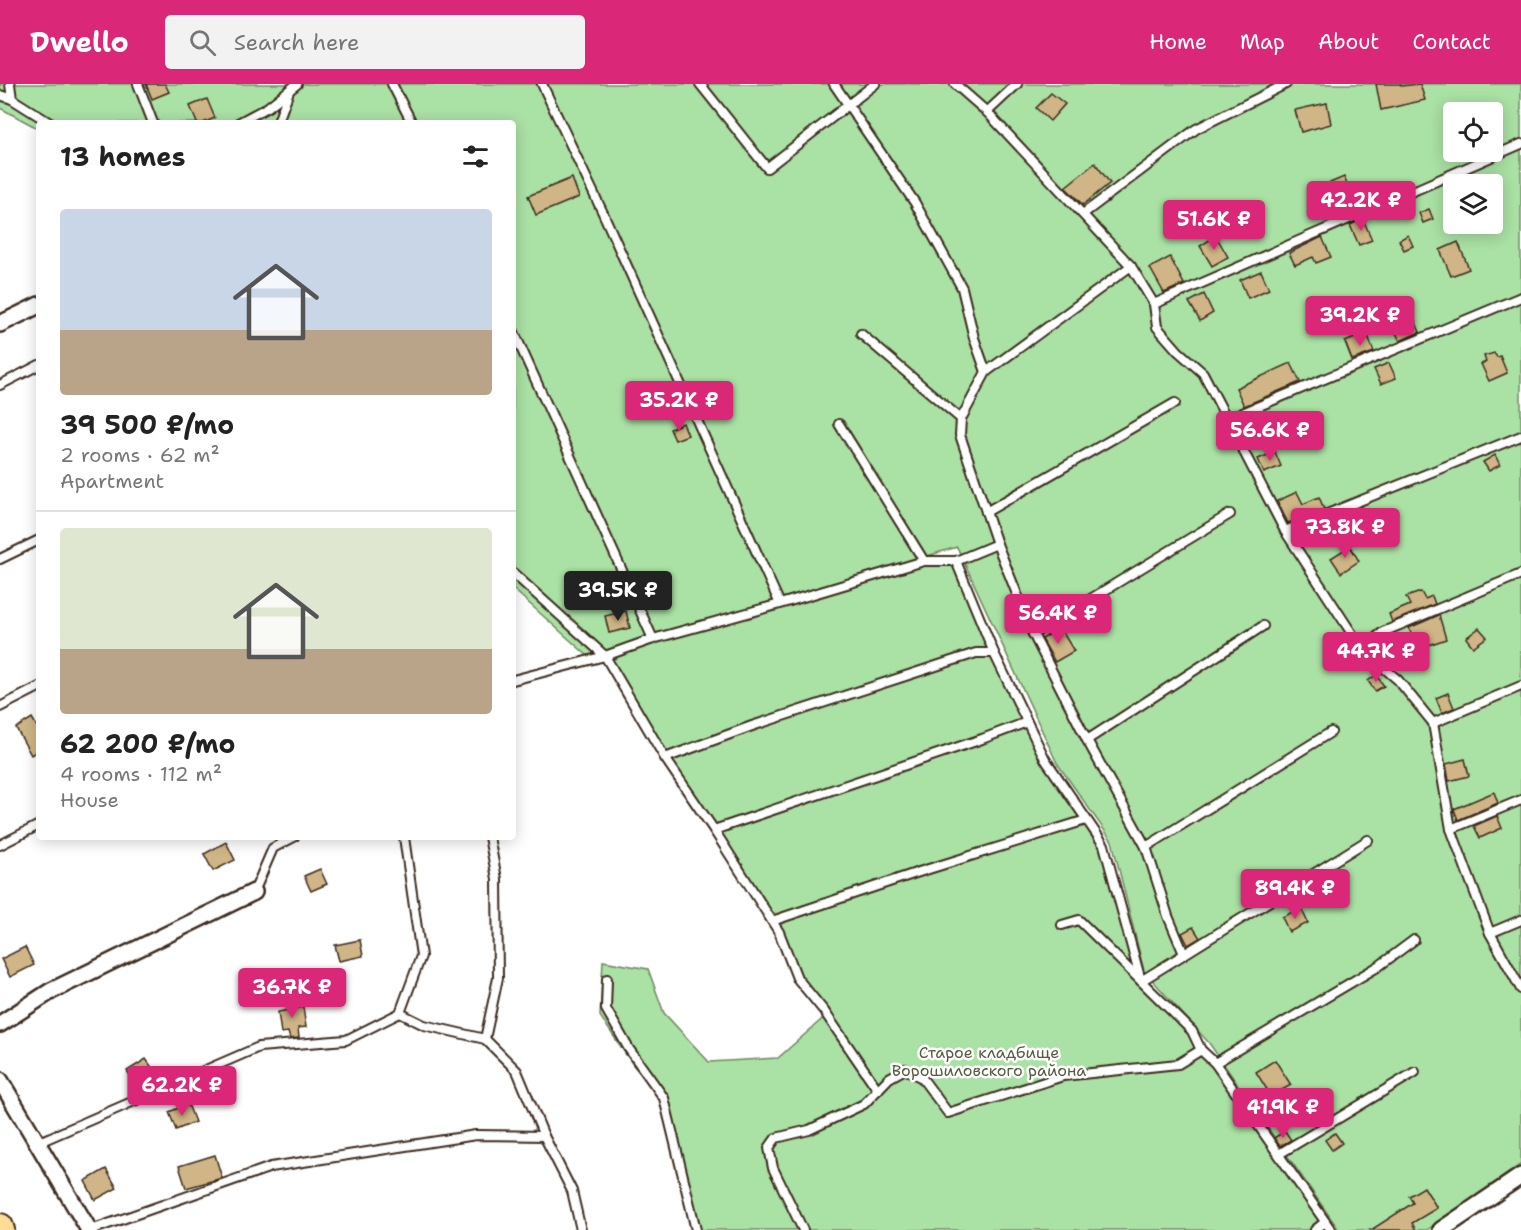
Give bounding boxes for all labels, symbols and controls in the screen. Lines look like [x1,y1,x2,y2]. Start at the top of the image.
search box [165,15,585,69]
text: Dwello [30,23,129,61]
icon: search [186,26,219,59]
text: Search here [234,28,360,57]
text: Home [1149,28,1207,56]
text: Map [1240,28,1285,56]
text: About [1318,28,1379,56]
text: Contact [1412,28,1491,56]
map controls [1443,102,1503,234]
button: locate [1443,102,1503,162]
text: 13 homes [60,139,186,174]
icon: filters [459,140,492,173]
button: layers [1443,174,1503,234]
pin: 42.2K ₽ [1306,181,1416,232]
text: 42.2K ₽ [1321,187,1401,213]
pin: 51.6K ₽ [1159,200,1269,251]
text: 51.6K ₽ [1177,206,1251,232]
icon: home [222,248,330,356]
pin: 39.2K ₽ [1305,296,1415,347]
text: 39.2K ₽ [1319,302,1401,328]
pin: 35.2K ₽ [624,381,734,432]
text: 35.2K ₽ [639,387,719,413]
text: 39 500 ₽/mo [60,407,234,442]
pin: 56.6K ₽ [1215,411,1325,462]
text: 56.6K ₽ [1230,417,1310,443]
text: 2 rooms · 62 m² [60,442,220,468]
text: Apartment [60,468,164,494]
pin: 73.8K ₽ [1290,508,1400,559]
text: 73.8K ₽ [1305,514,1385,540]
icon: home [222,567,330,675]
pin: 39.5K ₽ [563,571,673,622]
text: 39.5K ₽ [578,577,658,603]
pin: 56.4K ₽ [1003,594,1113,645]
text: 56.4K ₽ [1018,600,1098,626]
pin: 44.7K ₽ [1321,632,1431,683]
text: 44.7K ₽ [1337,638,1415,664]
text: 62 200 ₽/mo [60,726,235,761]
text: 4 rooms · 112 m² [60,761,222,787]
text: House [60,787,119,813]
pin: 89.4K ₽ [1240,869,1350,920]
text: 89.4K ₽ [1255,875,1335,901]
pin: 36.7K ₽ [237,968,347,1019]
text: 36.7K ₽ [252,974,332,1000]
park label: Старое кладбище Ворошиловского района [892,1042,1086,1081]
pin: 62.2K ₽ [127,1066,237,1117]
text: 62.2K ₽ [141,1072,223,1098]
pin: 41.9K ₽ [1228,1088,1338,1139]
text: 41.9K ₽ [1247,1094,1319,1120]

